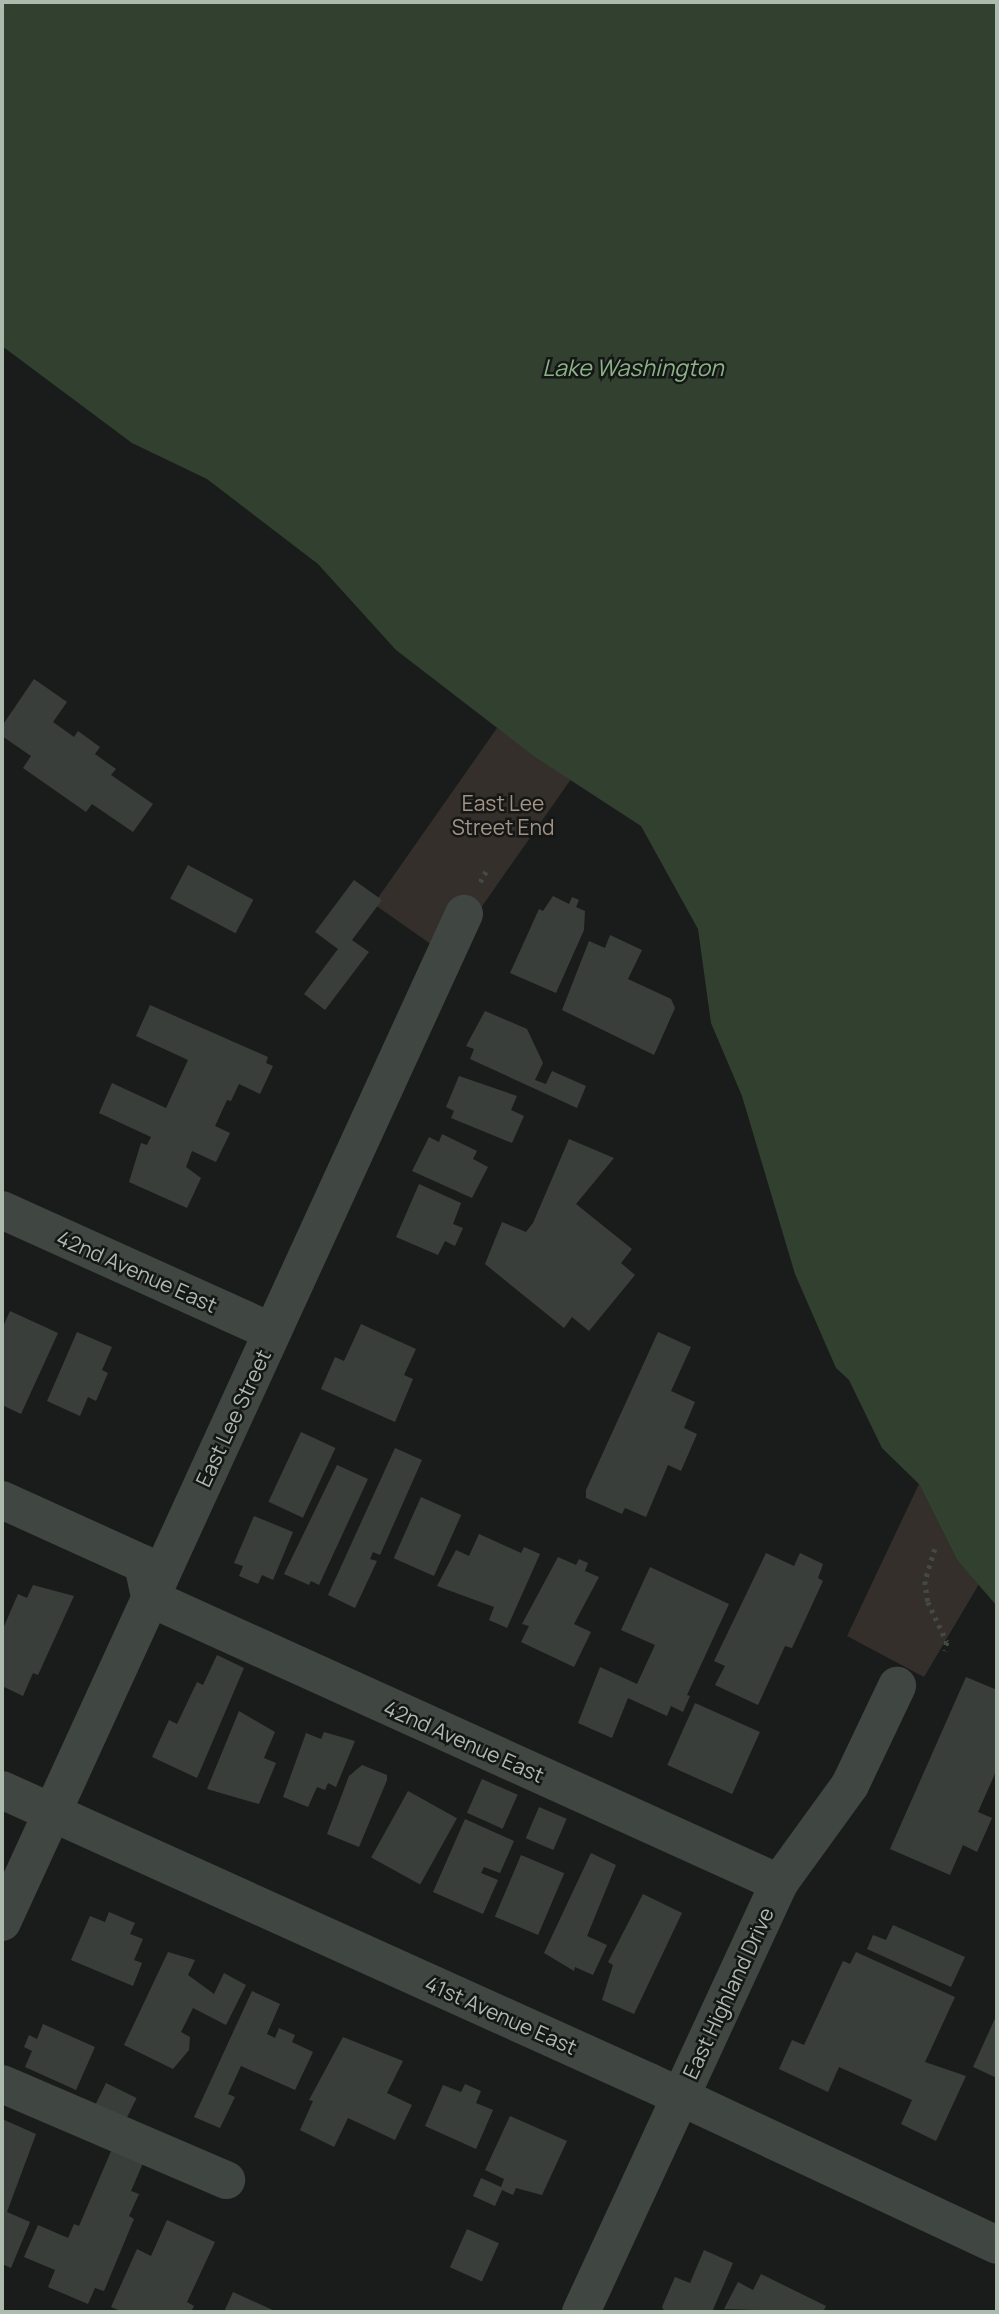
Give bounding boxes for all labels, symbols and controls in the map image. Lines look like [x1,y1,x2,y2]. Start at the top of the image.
water label: Lake Washington [542,353,724,381]
park label: East Lee Street End [452,790,554,840]
street label: 42nd Avenue East [53,1224,221,1318]
street label: East Lee Street [190,1345,276,1491]
street label: 42nd Avenue East [380,1694,548,1788]
street label: East Highland Drive [677,1903,779,2083]
street label: 41st Avenue East [421,1970,581,2060]

